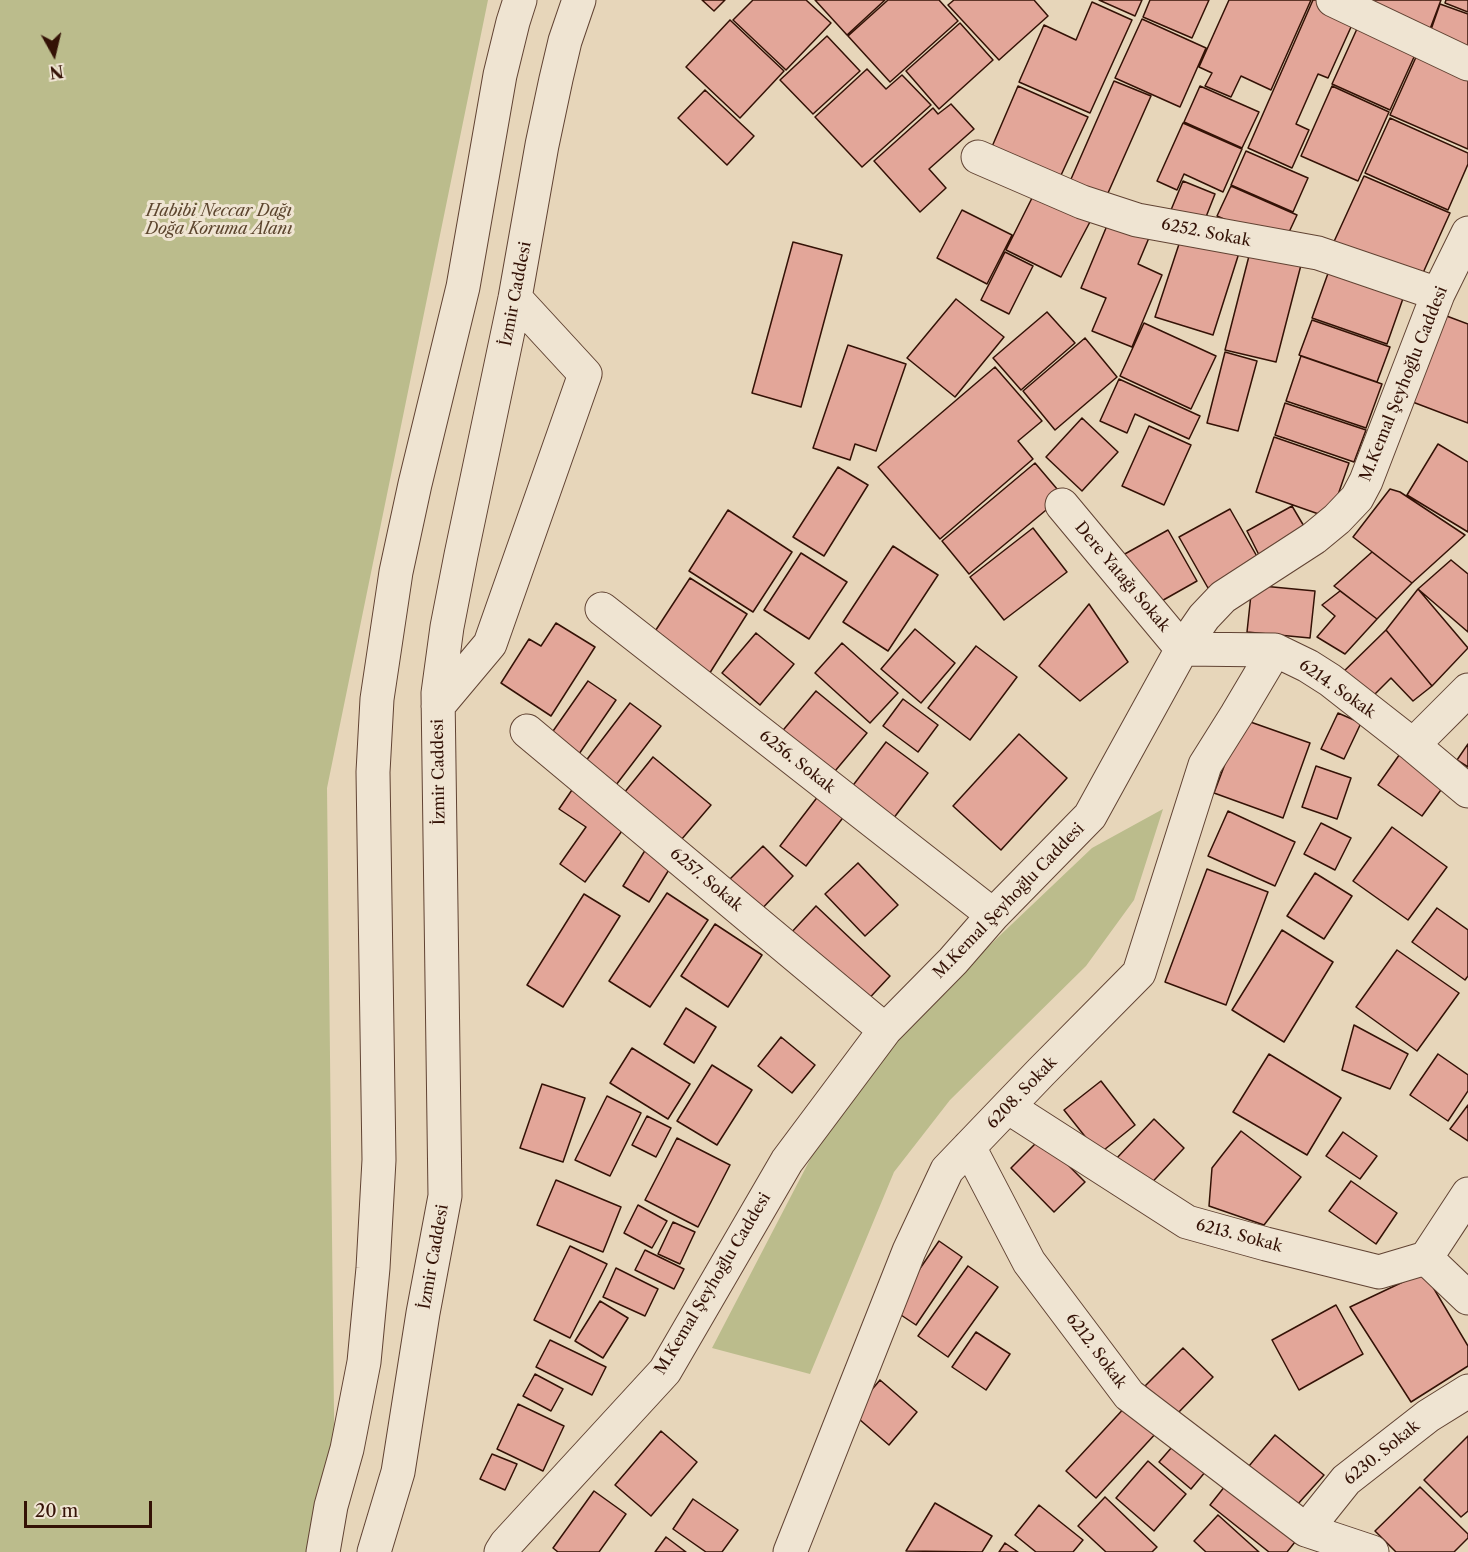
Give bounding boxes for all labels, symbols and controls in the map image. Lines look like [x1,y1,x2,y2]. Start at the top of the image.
north arrow [24,24,84,84]
text: N [48,61,65,83]
park label: Habibi Neccar Dağı Doğa Koruma Alanı [146,201,292,239]
street label: 6252. Sokak [1160,215,1252,251]
street label: İzmir Caddesi [496,240,536,348]
street label: M.Kemal Şeyhoğlu Caddesi [1356,284,1452,484]
street label: Dere Yatağı Sokak [1070,518,1174,636]
street label: 6214. Sokak [1295,656,1379,722]
street label: İzmir Caddesi [428,719,450,825]
street label: 6256. Sokak [755,726,839,798]
street label: M.Kemal Şeyhoğlu Caddesi [930,819,1088,983]
street label: 6257. Sokak [666,844,746,916]
street label: 6208. Sokak [983,1053,1061,1133]
street label: M.Kemal Şeyhoğlu Caddesi [651,1190,775,1378]
street label: İzmir Caddesi [415,1203,453,1311]
street label: 6213. Sokak [1194,1215,1284,1257]
street label: 6212. Sokak [1062,1310,1130,1392]
street label: 6230. Sokak [1340,1417,1424,1489]
scale bar [27,1489,154,1527]
text: 20 m [35,1500,78,1522]

